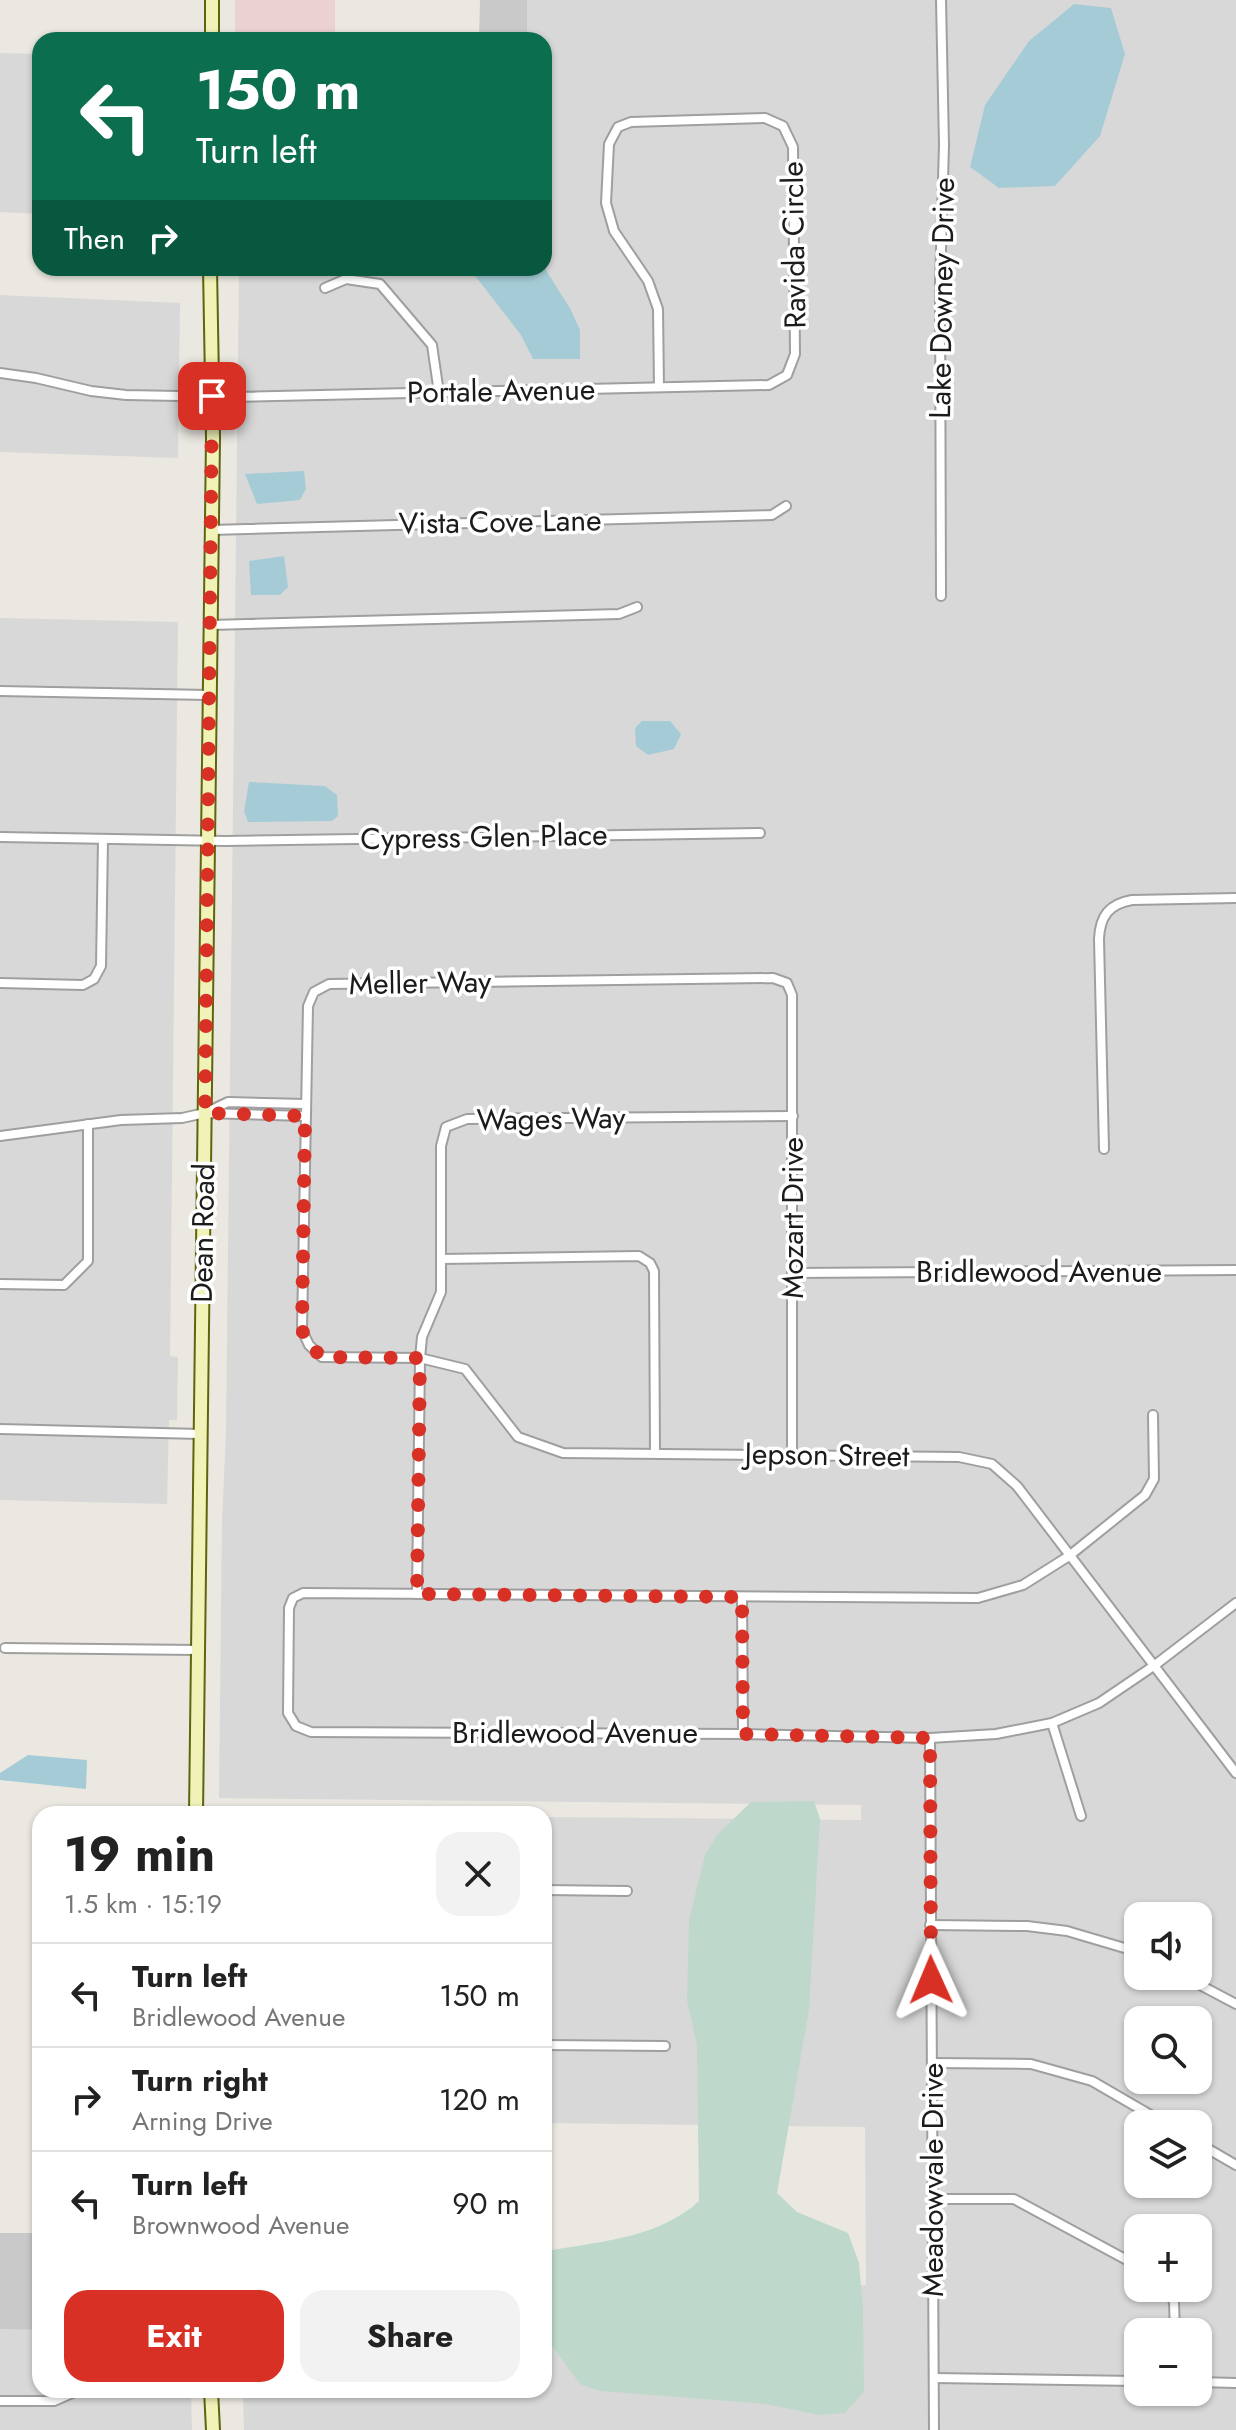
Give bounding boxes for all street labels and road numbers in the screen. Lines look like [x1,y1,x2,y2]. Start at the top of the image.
street label: Ravida Circle [771,161,816,329]
street label: Lake Downey Drive [918,177,965,419]
street label: Portale Avenue [406,367,596,414]
street label: Vista Cove Lane [398,498,602,545]
street label: Cypress Glen Place [360,813,608,860]
street label: Meller Way [348,960,492,1005]
street label: Wages Way [476,1096,627,1141]
street label: Mozart Drive [771,1137,814,1299]
street label: Dean Road [180,1163,225,1303]
street label: Bridlewood Avenue [916,1250,1162,1293]
street label: Jepson Street [740,1431,910,1477]
street label: Bridlewood Avenue [452,1711,698,1754]
street label: Meadowvale Drive [911,2063,954,2297]

